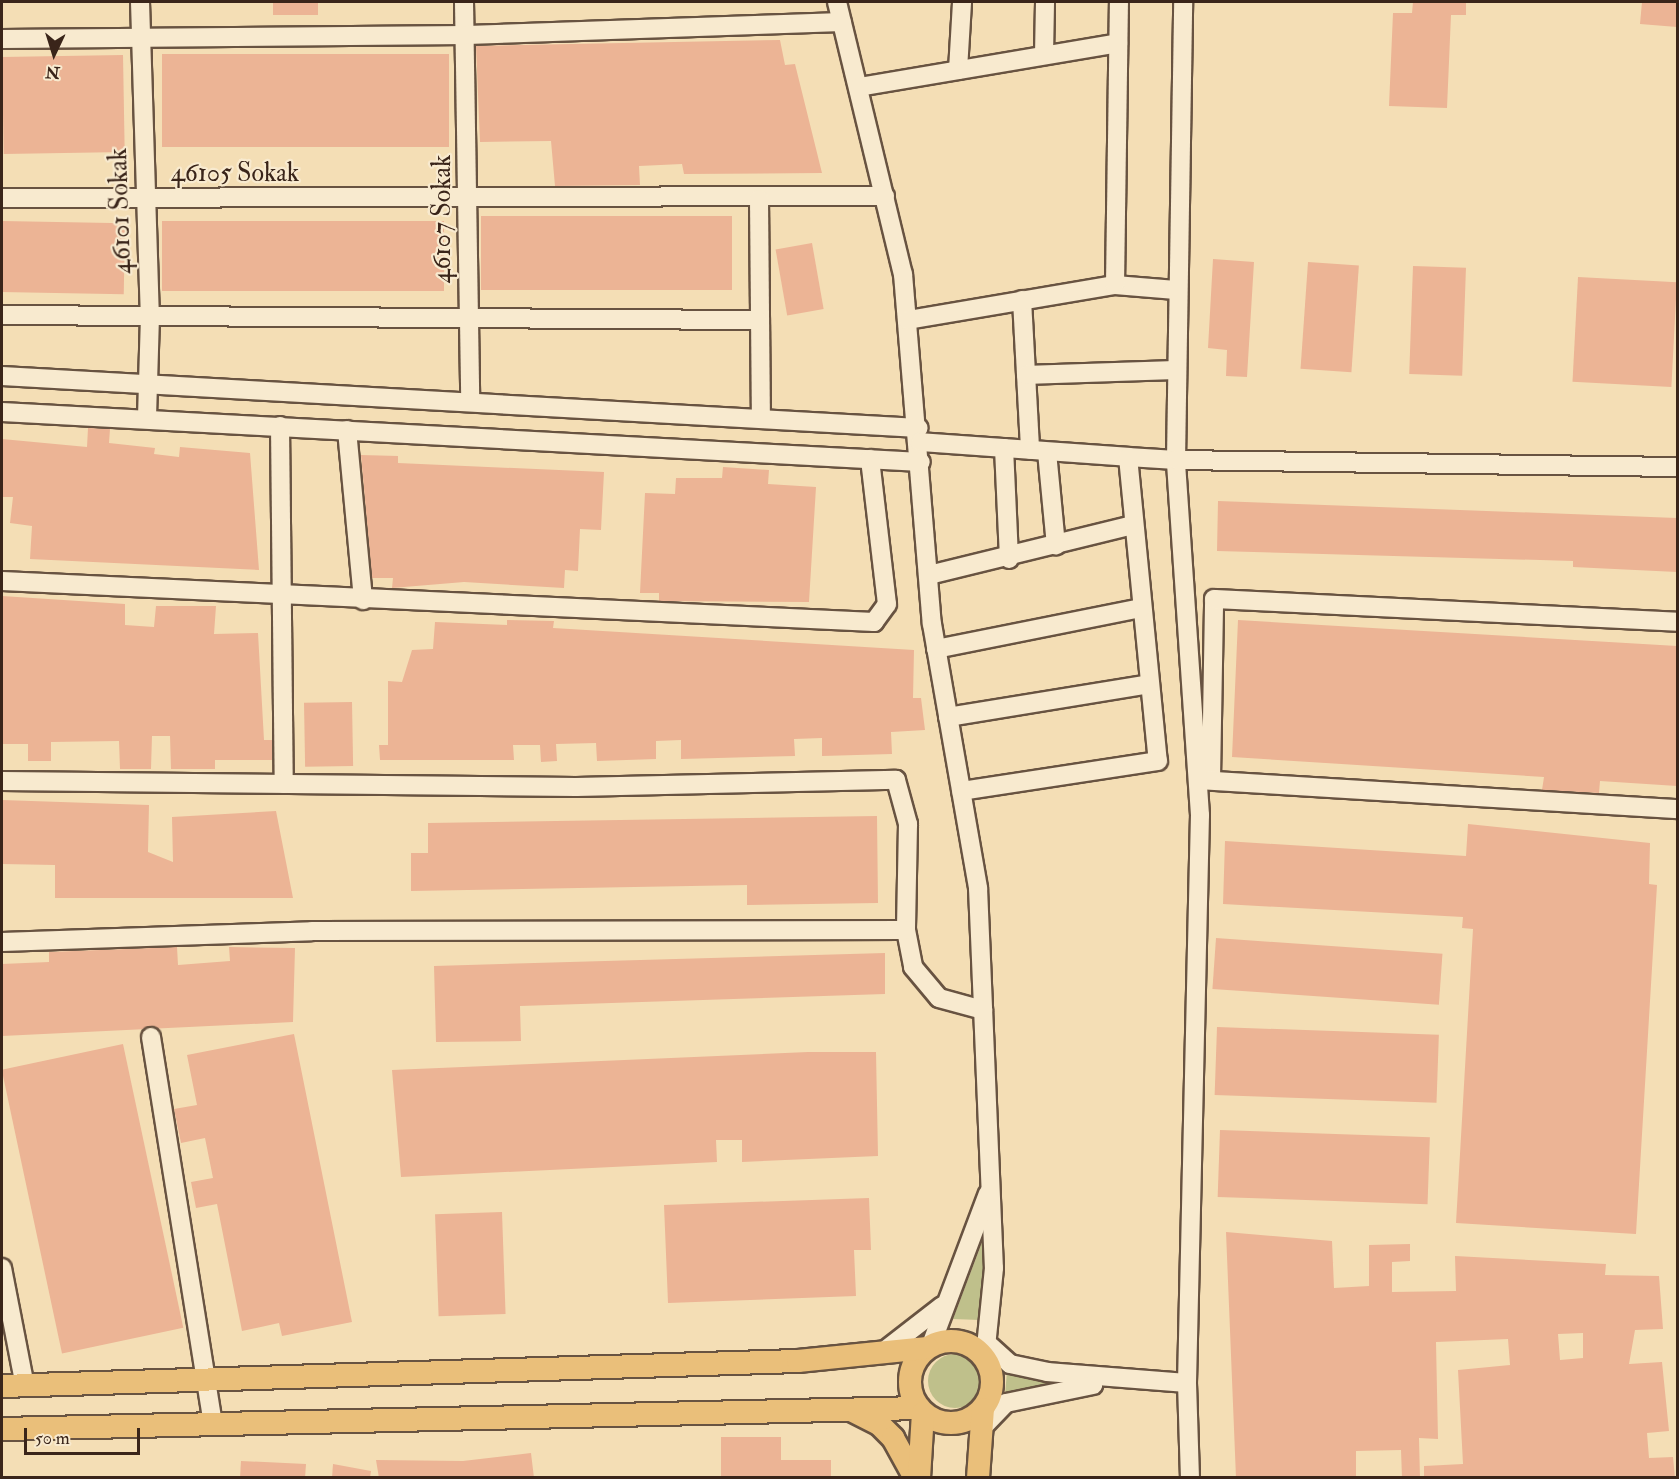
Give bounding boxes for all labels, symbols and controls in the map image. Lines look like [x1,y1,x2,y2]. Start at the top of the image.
north arrow [24,24,84,84]
text: N [45,61,61,82]
street label: 46101 Sokak [103,147,139,275]
street label: 46107 Sokak [427,154,459,284]
street label: 46105 Sokak [171,158,299,190]
scale bar [27,1416,142,1454]
text: 50 m [35,1427,70,1450]

